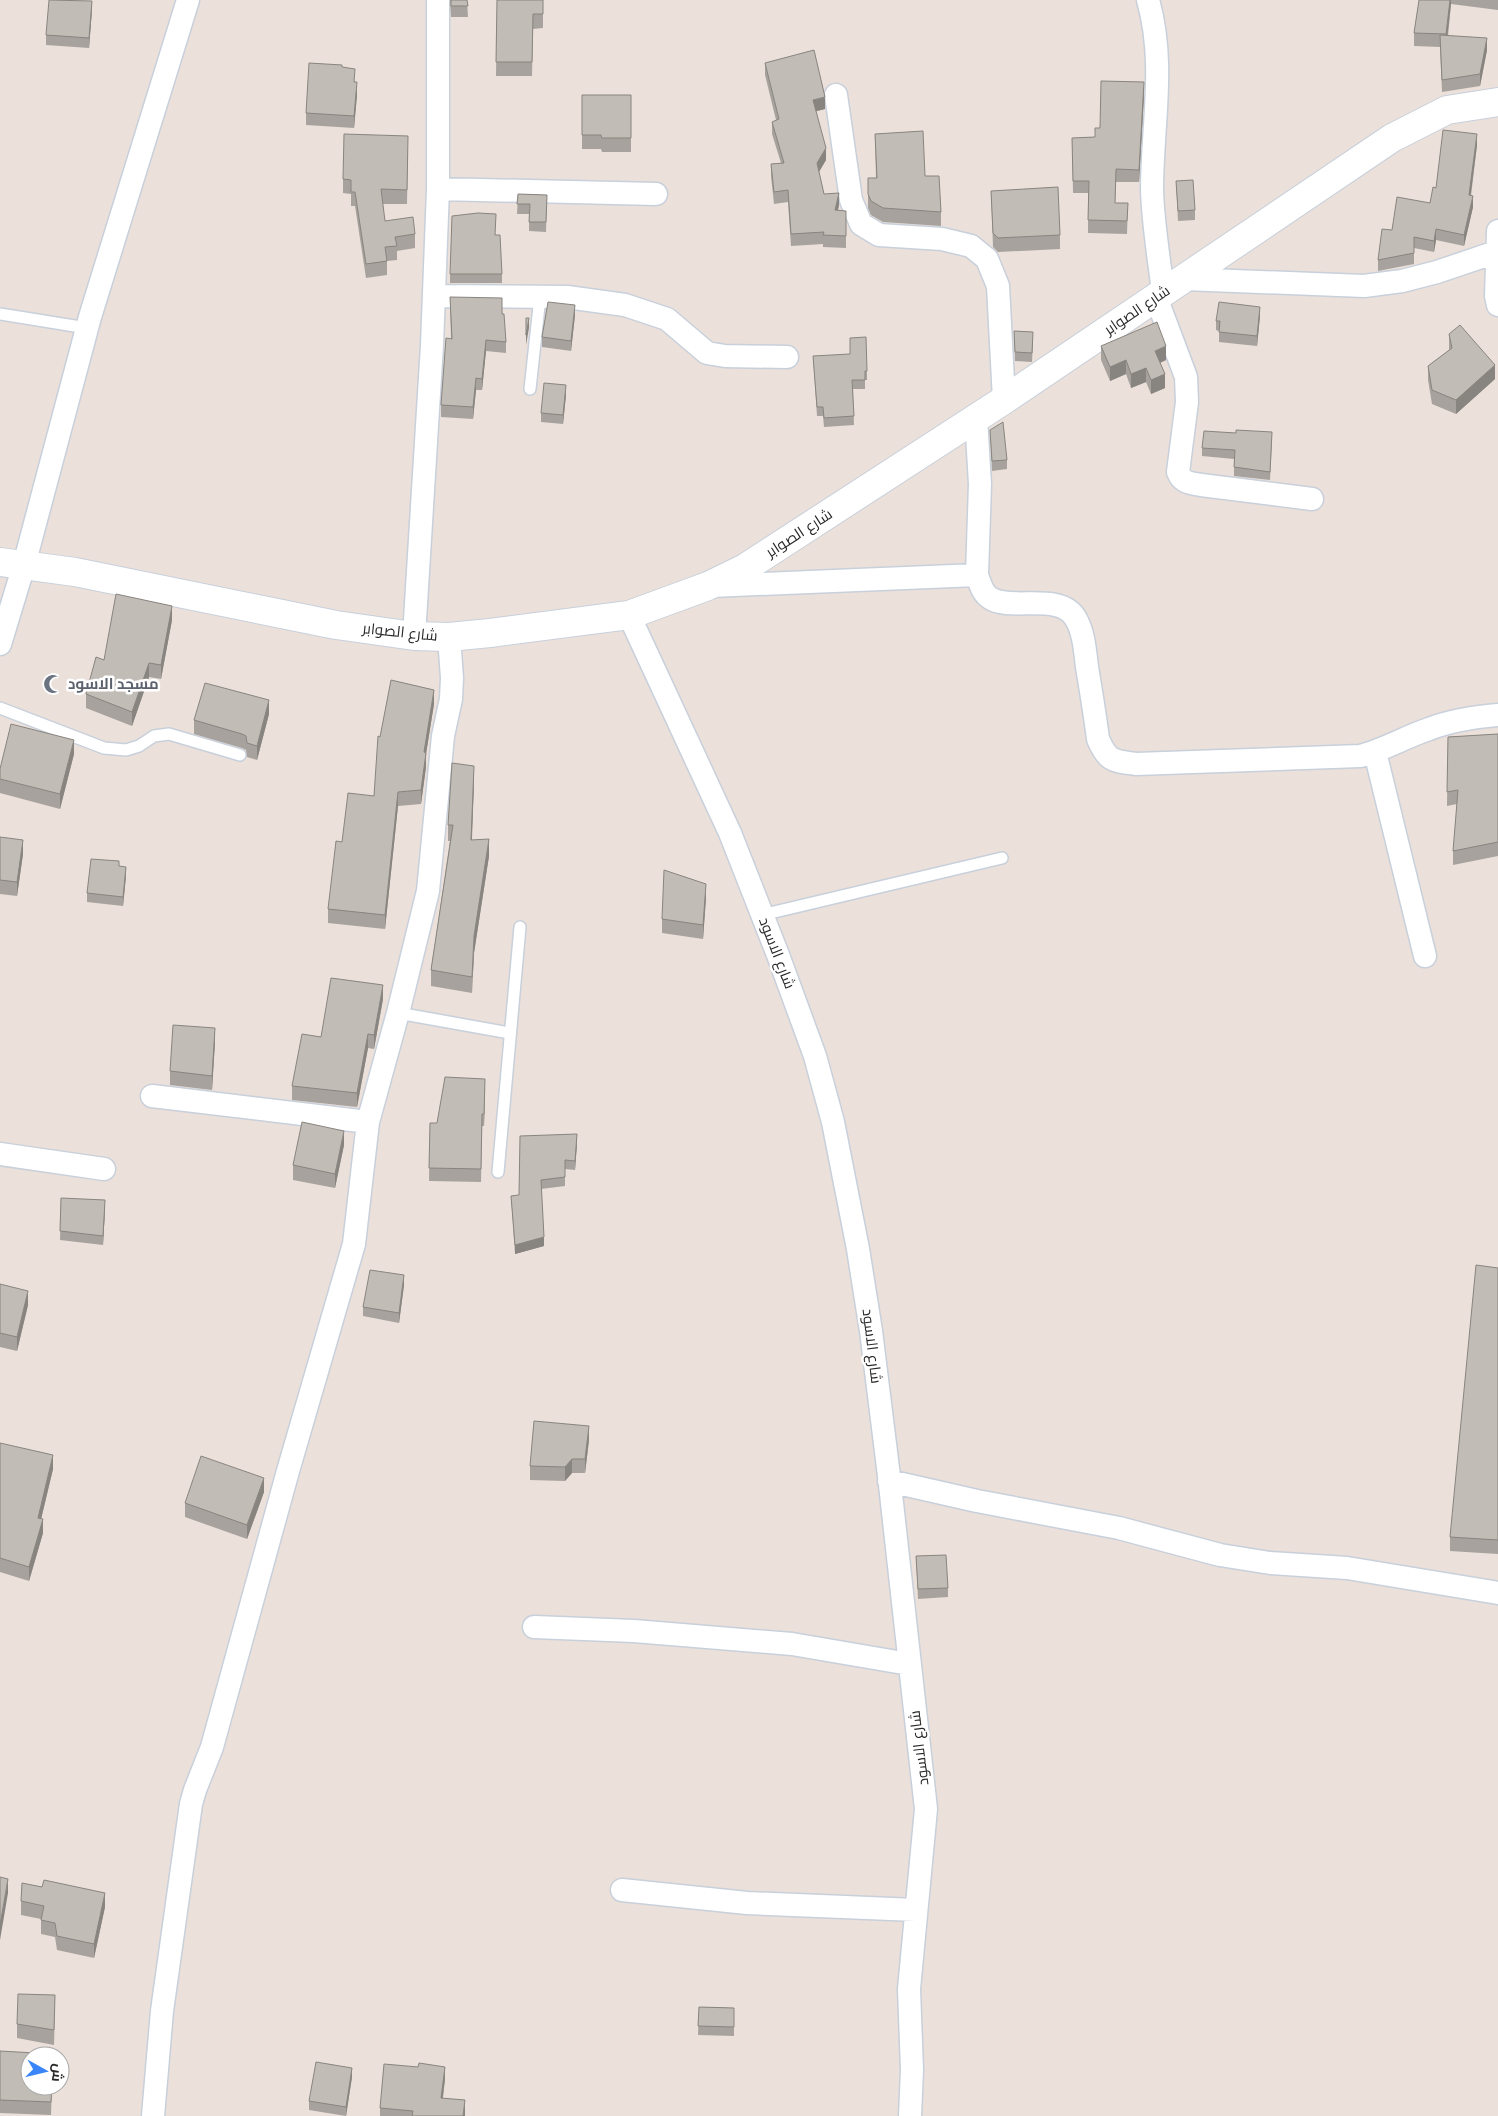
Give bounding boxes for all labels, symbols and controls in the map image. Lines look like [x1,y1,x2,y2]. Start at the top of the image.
street label: شارع الصوابر [1099,281,1174,341]
street label: شارع الصوابر [761,504,837,563]
street label: شارع الصوابر [360,618,439,647]
mosque icon: مسجد الاسود [42,673,64,695]
place label: مسجد الاسود [68,674,159,693]
street label: شارع الاسود [753,914,800,992]
street label: شارع الاسود [856,1307,887,1385]
street label: شارع الاسود [904,1709,935,1787]
north arrow [20,2046,70,2096]
text: ش [48,2063,68,2083]

